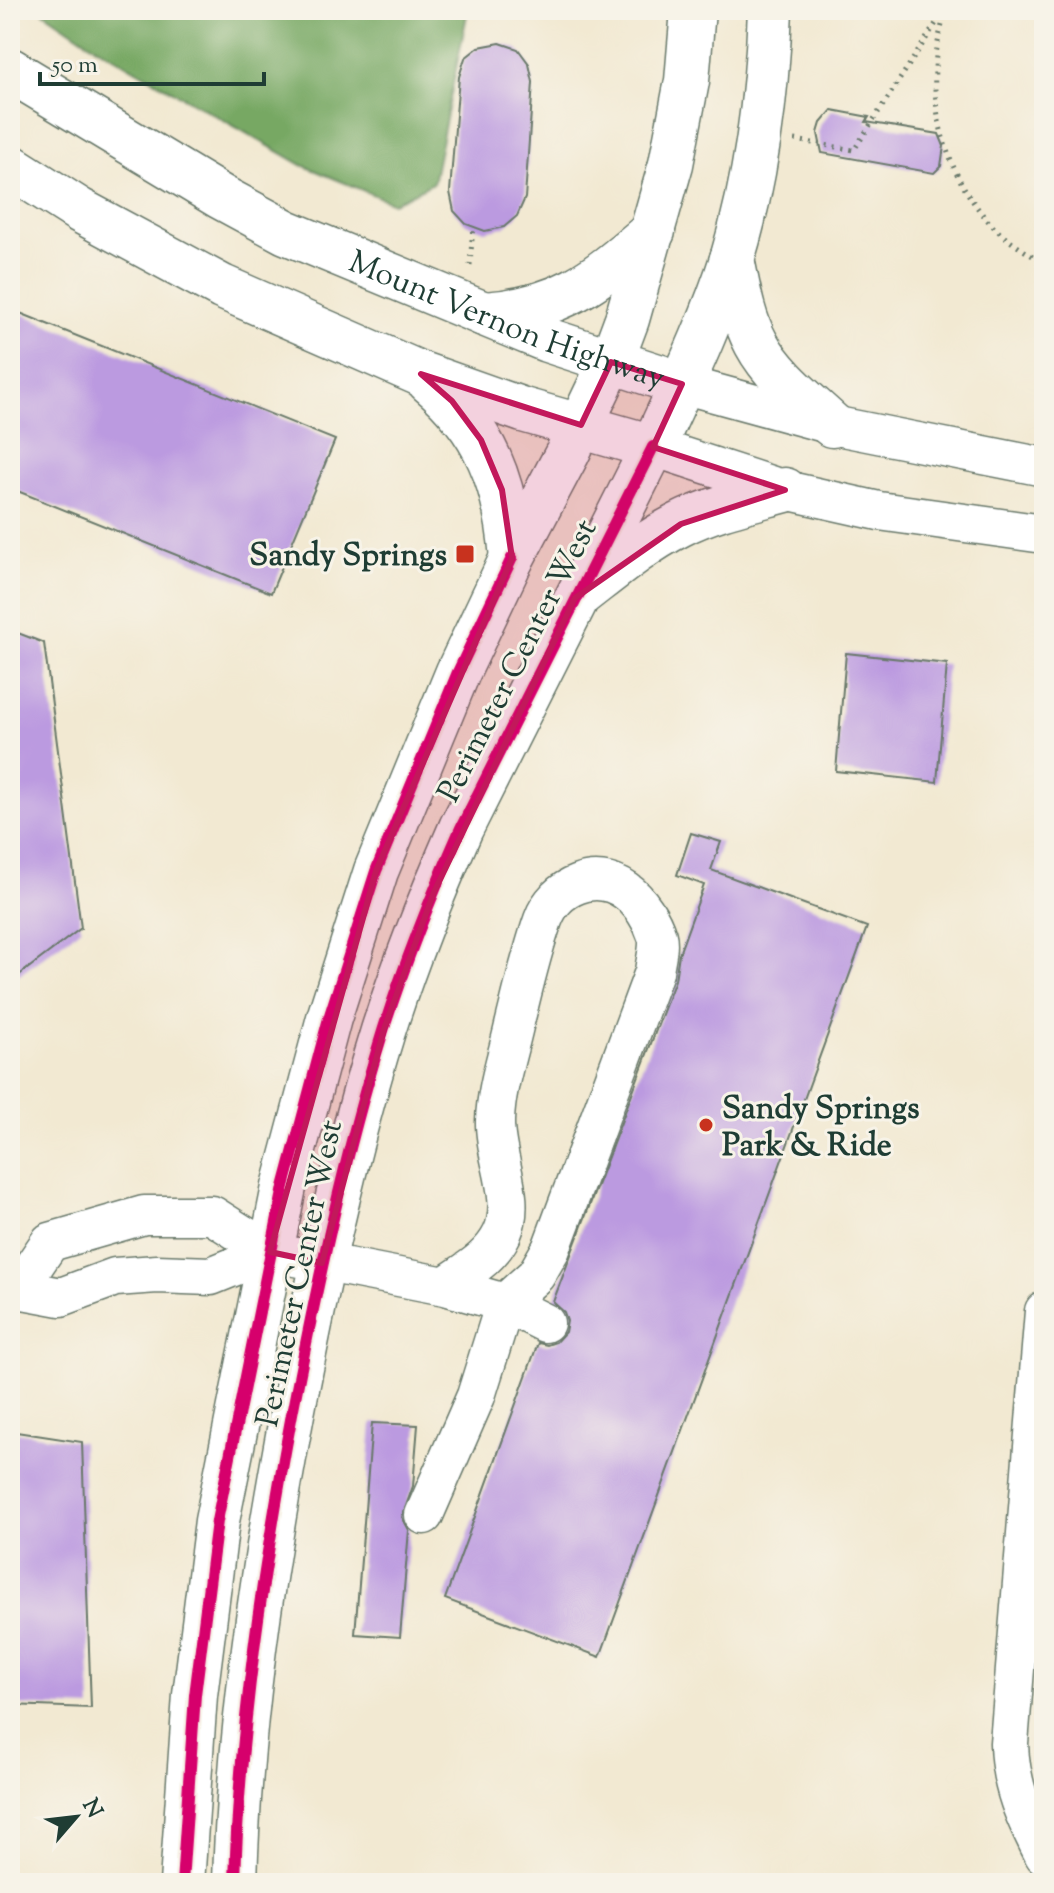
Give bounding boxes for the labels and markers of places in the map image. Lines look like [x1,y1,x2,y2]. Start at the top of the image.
place label: Sandy Springs [249,534,447,580]
marker: Sandy Springs [454,543,476,565]
place label: Sandy Springs Park & Ride [722,1087,920,1170]
marker: Sandy Springs Park & Ride [697,1116,715,1134]

